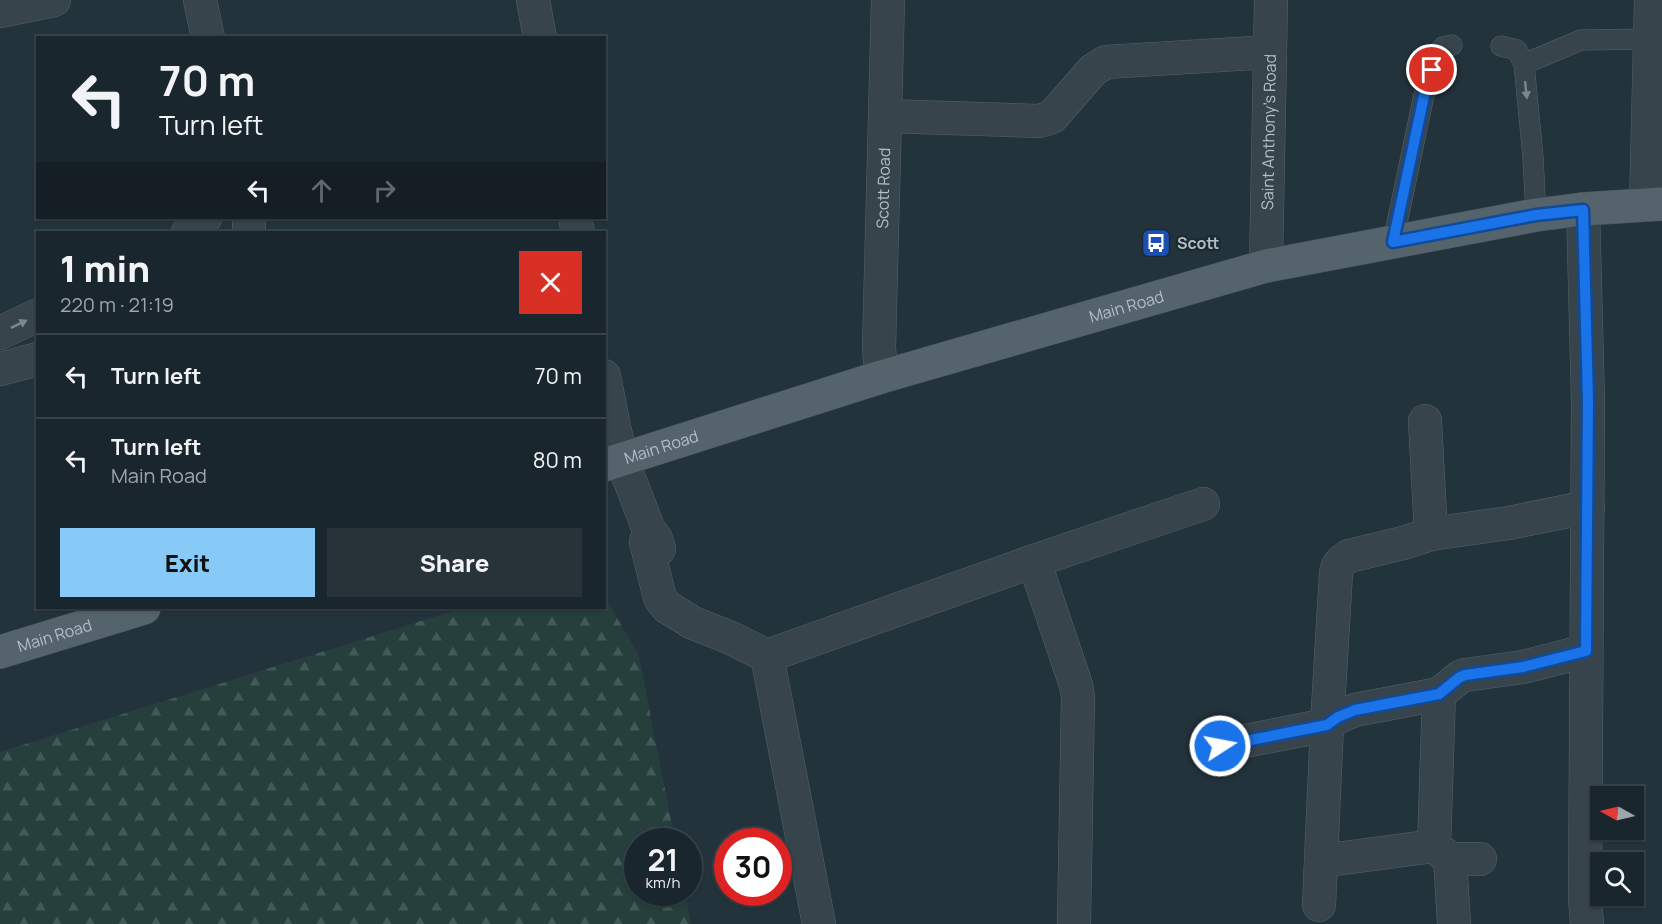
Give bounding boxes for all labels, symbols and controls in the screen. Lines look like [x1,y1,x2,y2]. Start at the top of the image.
pin [1406,44,1457,95]
text: 70 m [159,51,255,109]
icon: arrive [1415,53,1448,86]
street label: Saint Anthony's Road [1256,54,1281,210]
icon: left [60,60,138,138]
one-way arrow [1521,81,1531,100]
text: Turn left [159,106,263,143]
street label: Scott Road [871,147,895,229]
icon: left [242,174,275,207]
icon: ahead [305,174,338,207]
icon: right [368,174,401,207]
bus stop icon: Scott [1140,227,1172,259]
place label: Scott [1177,232,1219,254]
text: 1 min [60,244,150,293]
button: close [519,251,582,314]
street label: Main Road [1086,285,1166,327]
text: 220 m · 21:19 [60,291,174,318]
one-way arrow [10,320,27,329]
icon: left [60,360,93,393]
text: Turn left [111,361,201,391]
text: 70 m [534,361,582,391]
street label: Main Road [621,425,701,469]
text: Turn left [111,432,201,462]
icon: left [60,444,93,477]
text: 80 m [533,445,582,475]
text: Main Road [111,462,207,489]
button: Exit [60,528,315,597]
button: Share [327,528,582,597]
street label: Main Road [15,614,94,657]
position arrow [1188,714,1252,778]
north arrow [1590,786,1644,840]
map controls [1590,786,1644,906]
speed limit sign: 30 [714,828,792,906]
text: 21 [647,839,679,880]
button: search [1590,852,1644,906]
text: km/h [646,872,680,893]

